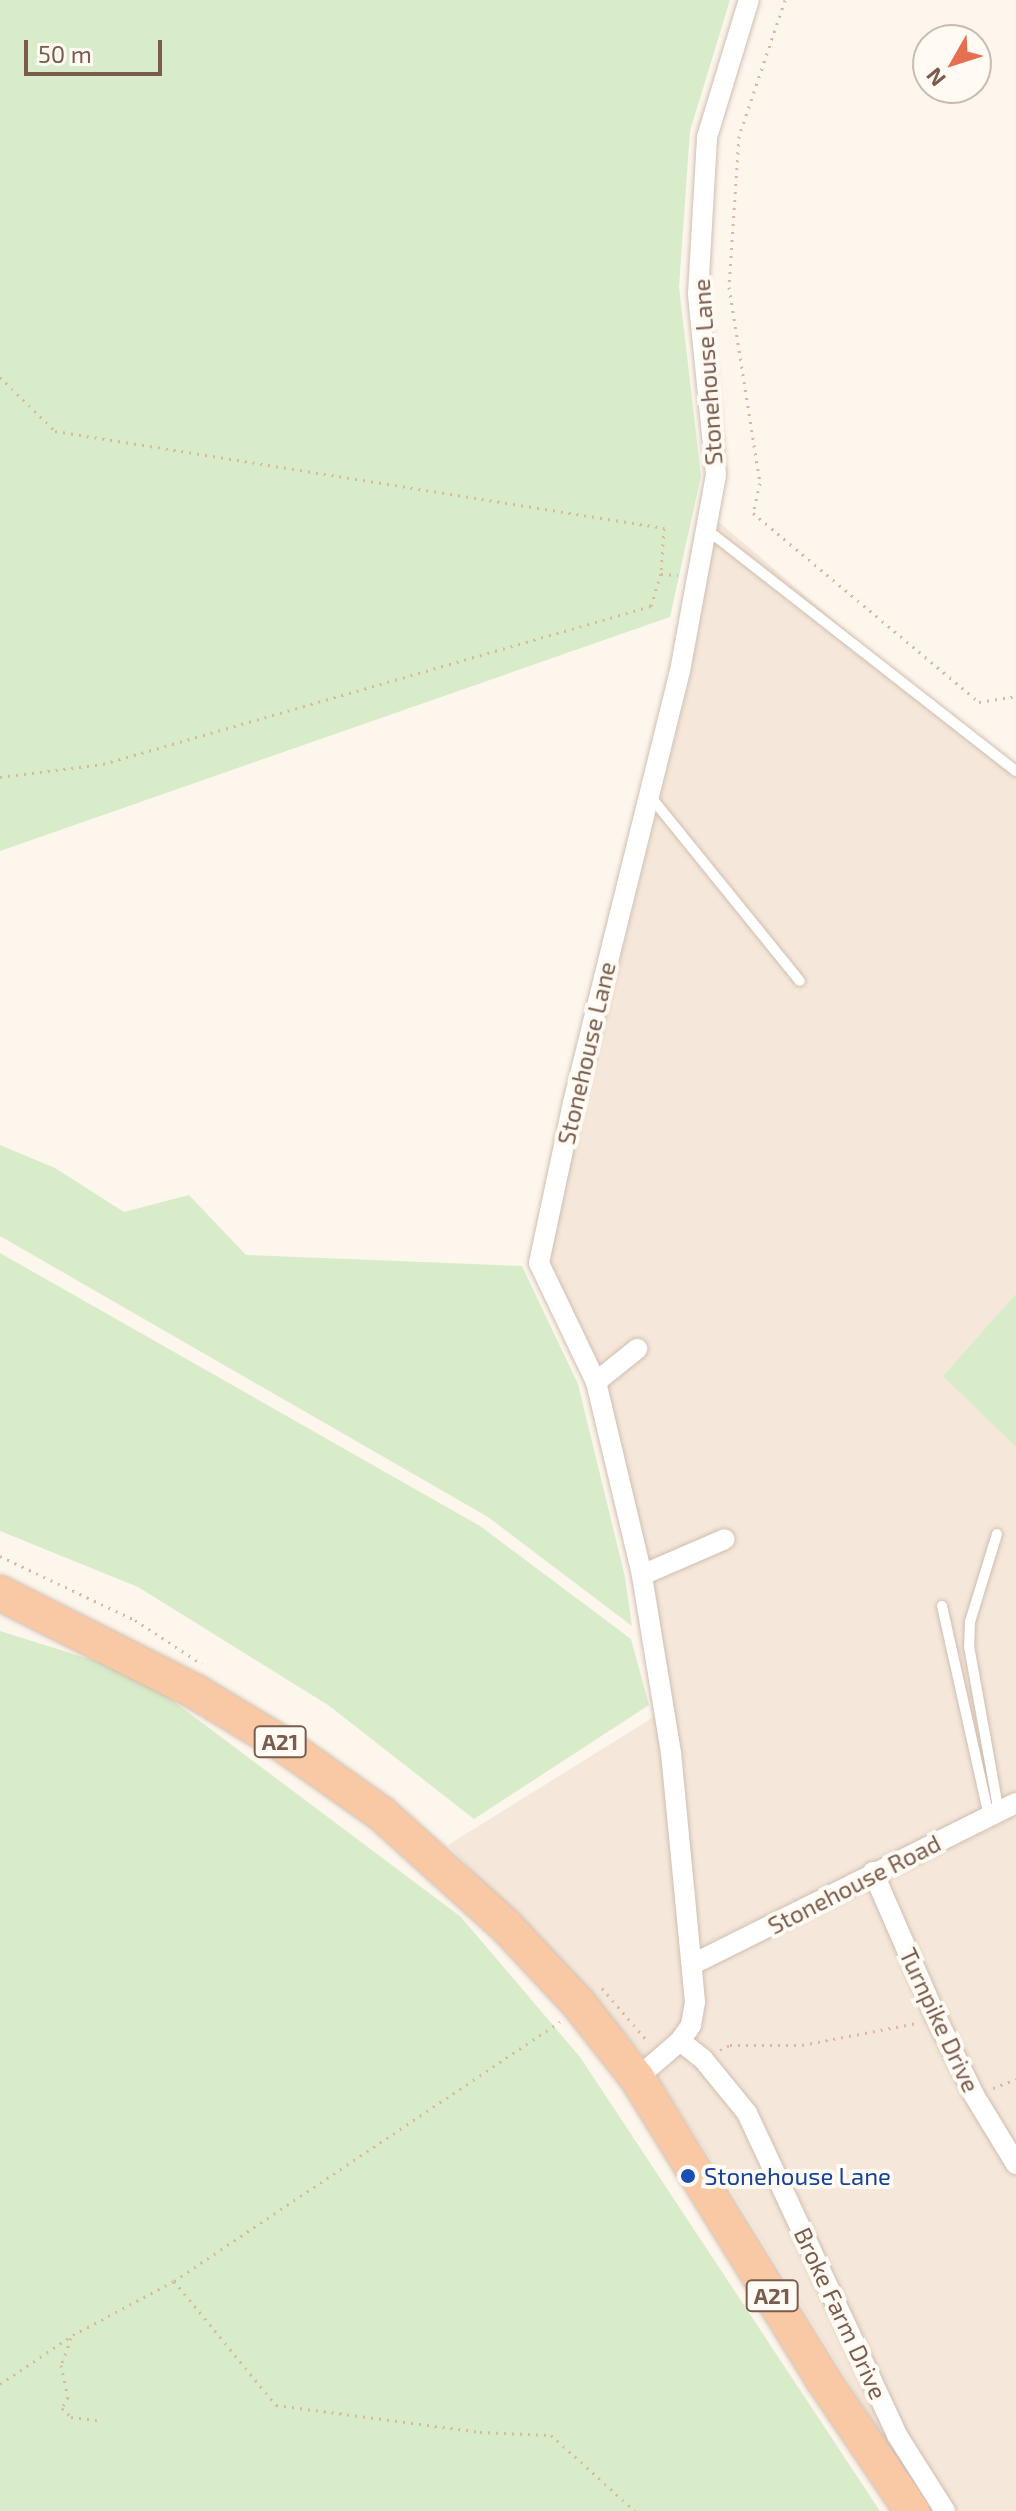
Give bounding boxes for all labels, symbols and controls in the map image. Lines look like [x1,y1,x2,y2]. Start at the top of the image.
scale bar [28,24,166,74]
north arrow [912,24,992,104]
text: 50 m [38,39,92,68]
text: N [920,63,950,92]
street label: Stonehouse Lane [686,278,728,466]
street label: Stonehouse Lane [551,959,621,1147]
road number: A21 [252,1724,308,1760]
street label: Stonehouse Road [763,1828,945,1940]
street label: Turnpike Drive [894,1943,986,2097]
place label: Stonehouse Lane [704,2162,891,2190]
marker: Stonehouse Lane [679,2167,697,2185]
street label: Broke Farm Drive [789,2222,893,2404]
road number: A21 [744,2278,800,2314]

